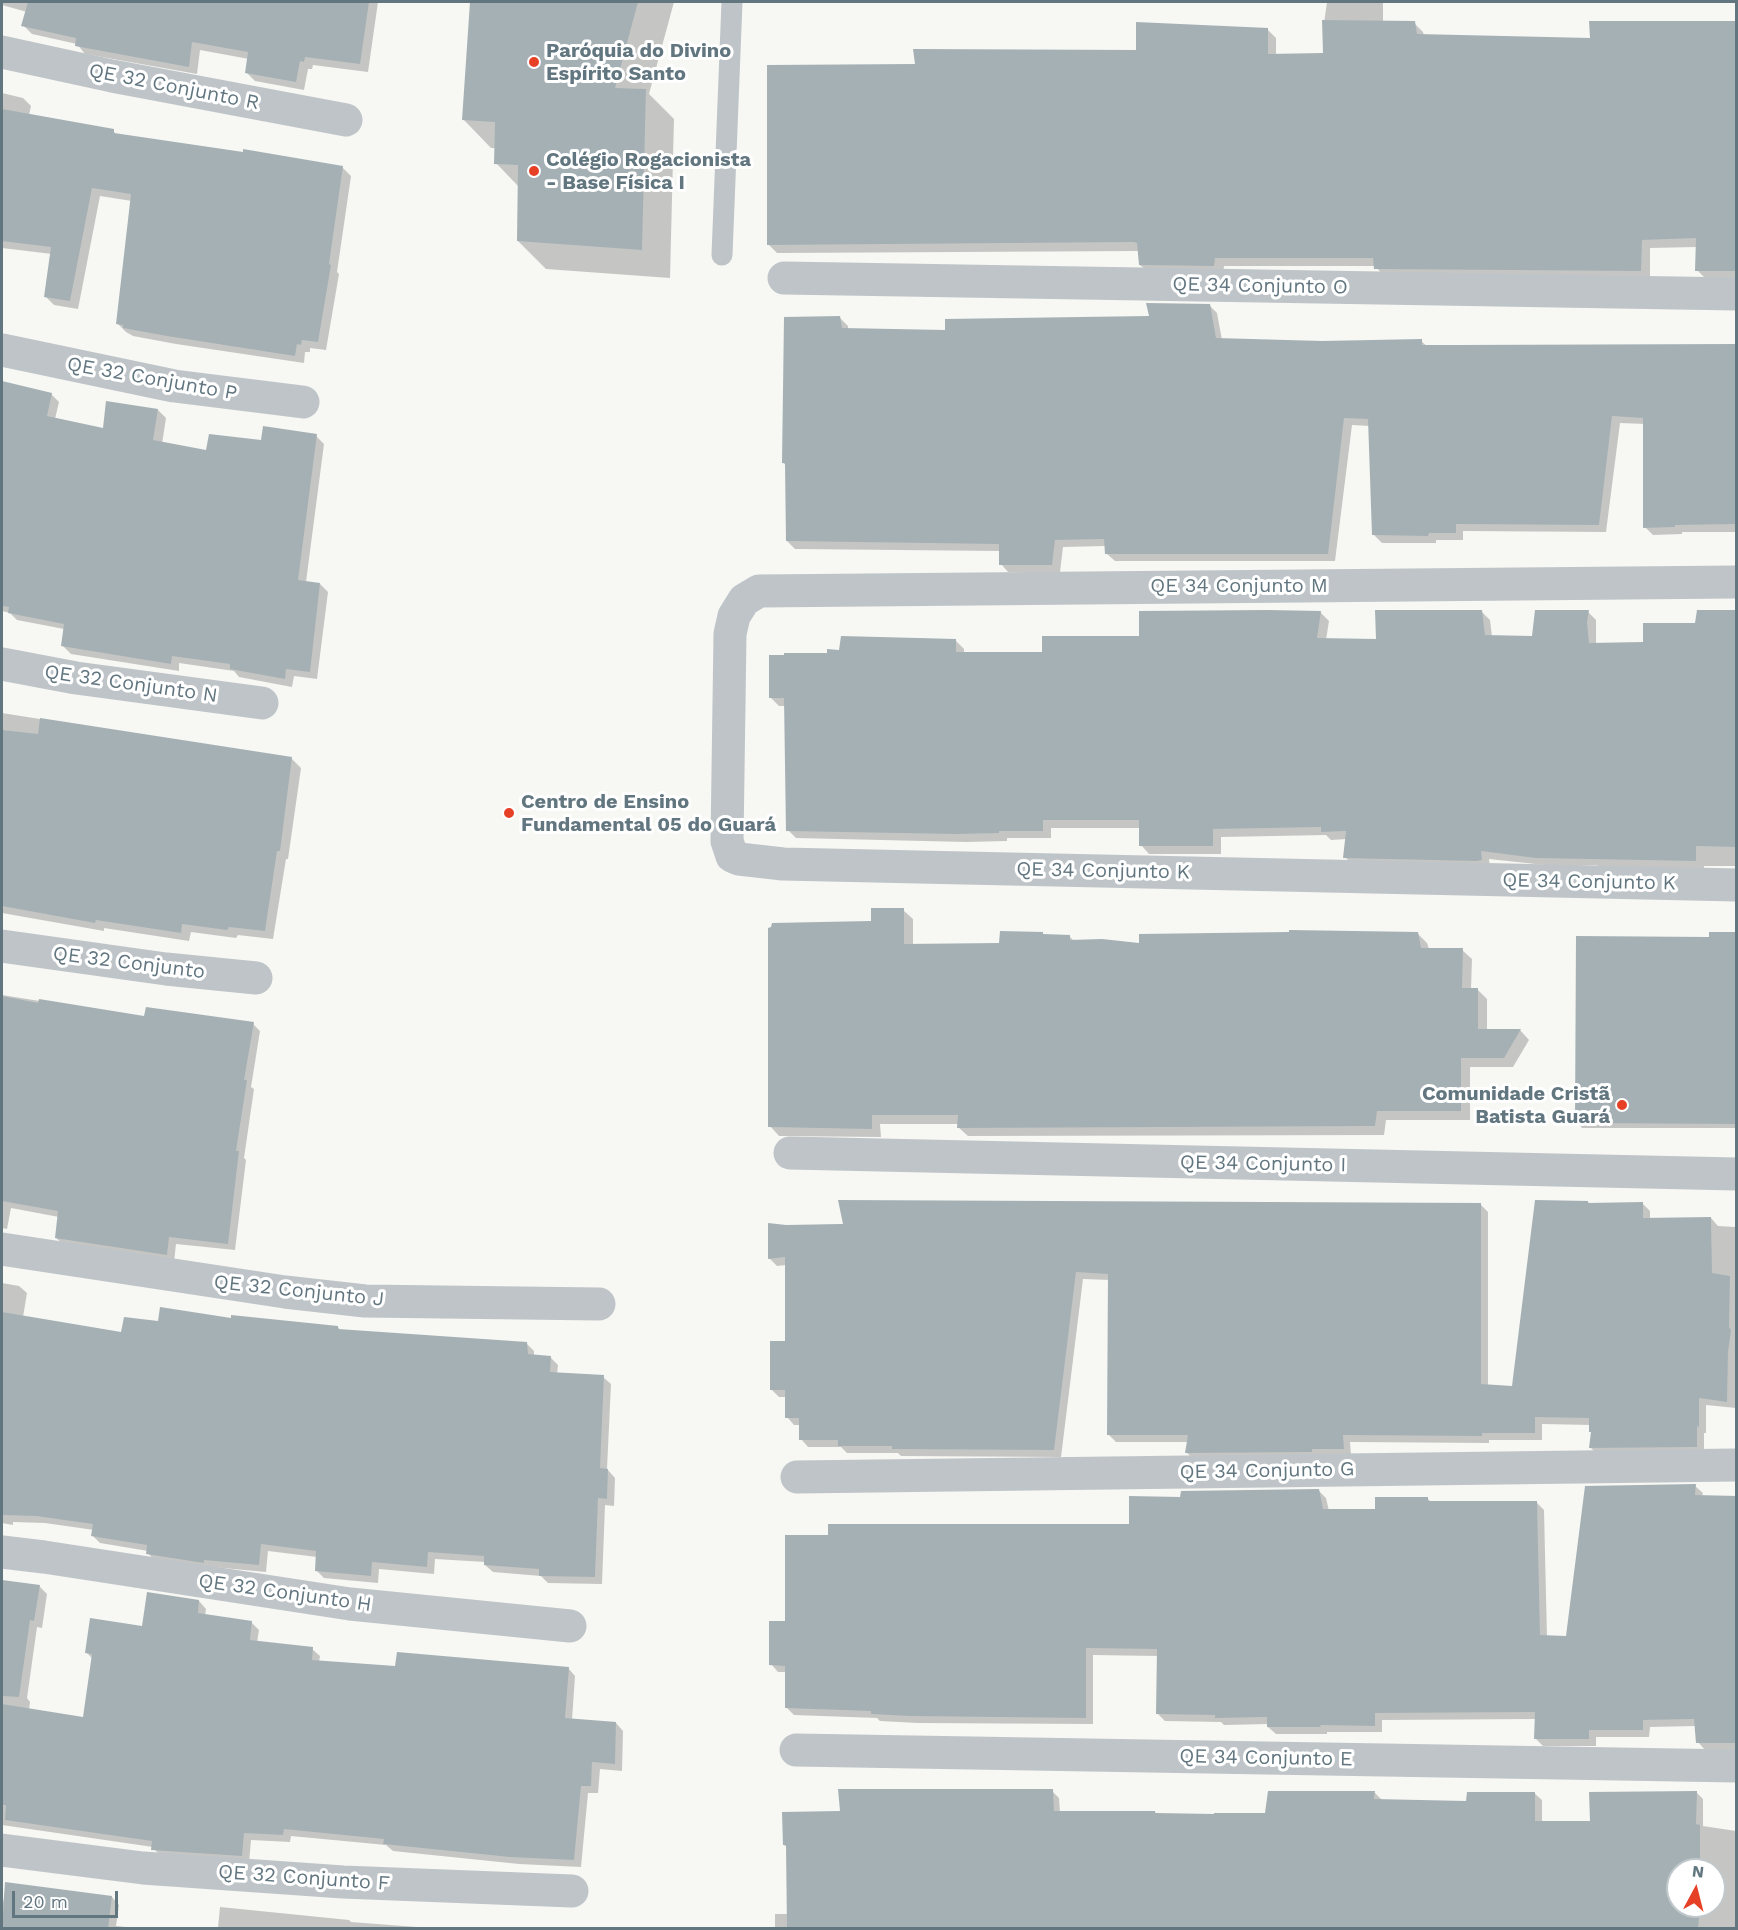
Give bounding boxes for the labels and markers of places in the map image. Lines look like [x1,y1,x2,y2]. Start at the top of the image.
place label: Paróquia do Divino Espírito Santo [546,39,731,86]
marker: Paróquia do Divino Espírito Santo [527,55,541,69]
place label: Colégio Rogacionista - Base Física I [546,148,751,195]
marker: Colégio Rogacionista - Base Física I [527,164,541,178]
place label: Centro de Ensino Fundamental 05 do Guará [521,790,776,837]
marker: Centro de Ensino Fundamental 05 do Guará [502,806,516,820]
place label: Comunidade Cristã Batista Guará [1422,1082,1610,1129]
marker: Comunidade Cristã Batista Guará [1615,1098,1629,1112]

